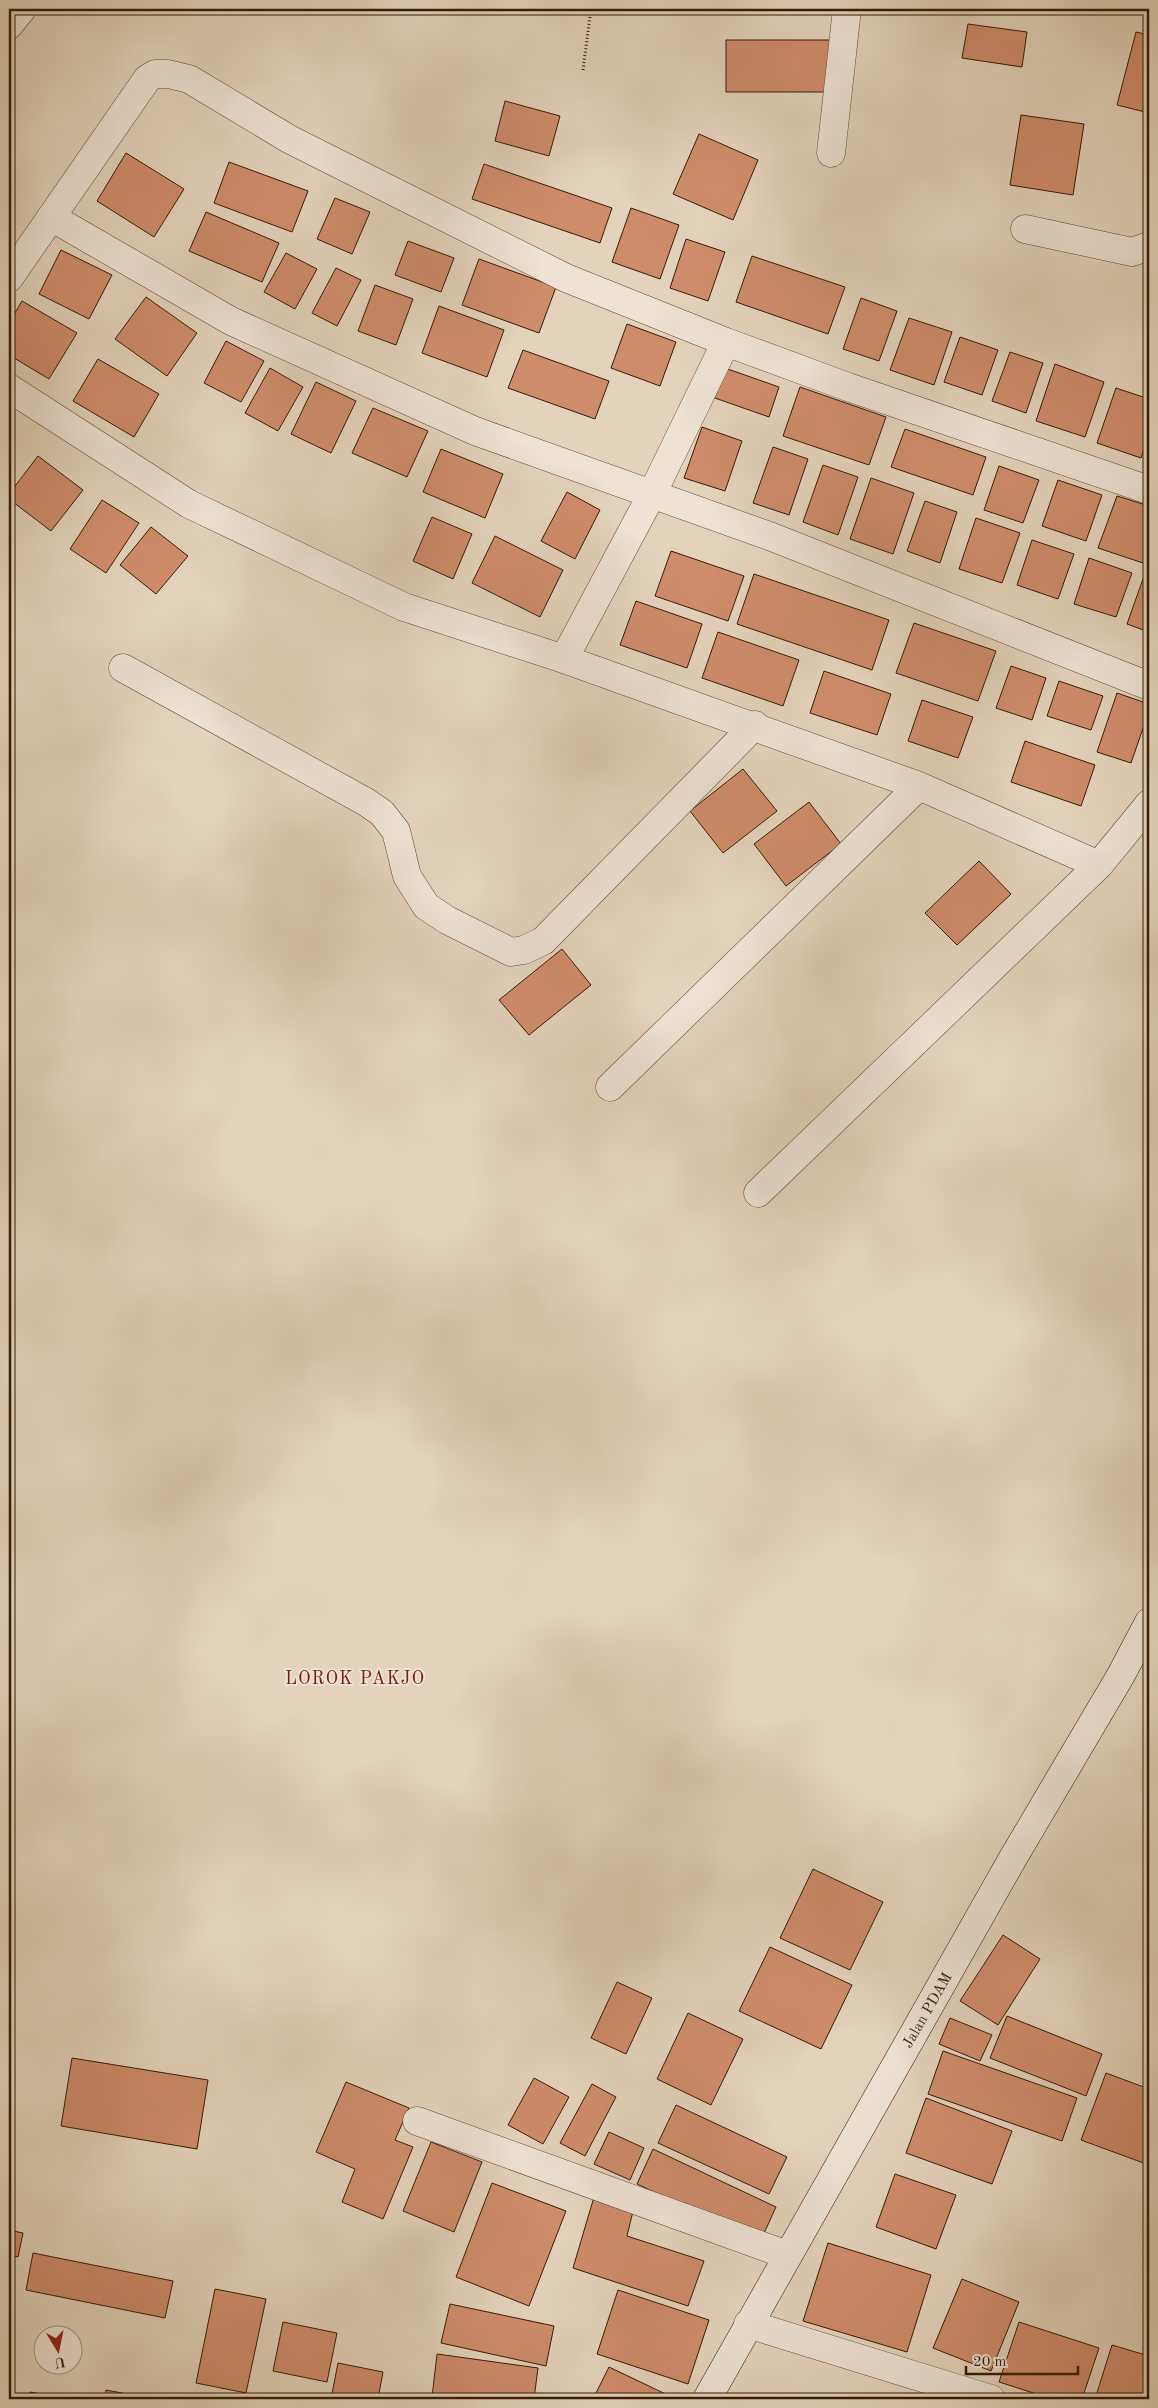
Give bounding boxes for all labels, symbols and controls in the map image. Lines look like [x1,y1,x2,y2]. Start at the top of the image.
district label: LOROK PAKJO [285,1670,425,1688]
street label: Jalan PDAM [901,1971,956,2051]
north arrow [32,2326,82,2376]
scale bar [966,2343,1078,2375]
text: U [53,2354,67,2370]
text: 20 m [973,2355,1007,2370]

